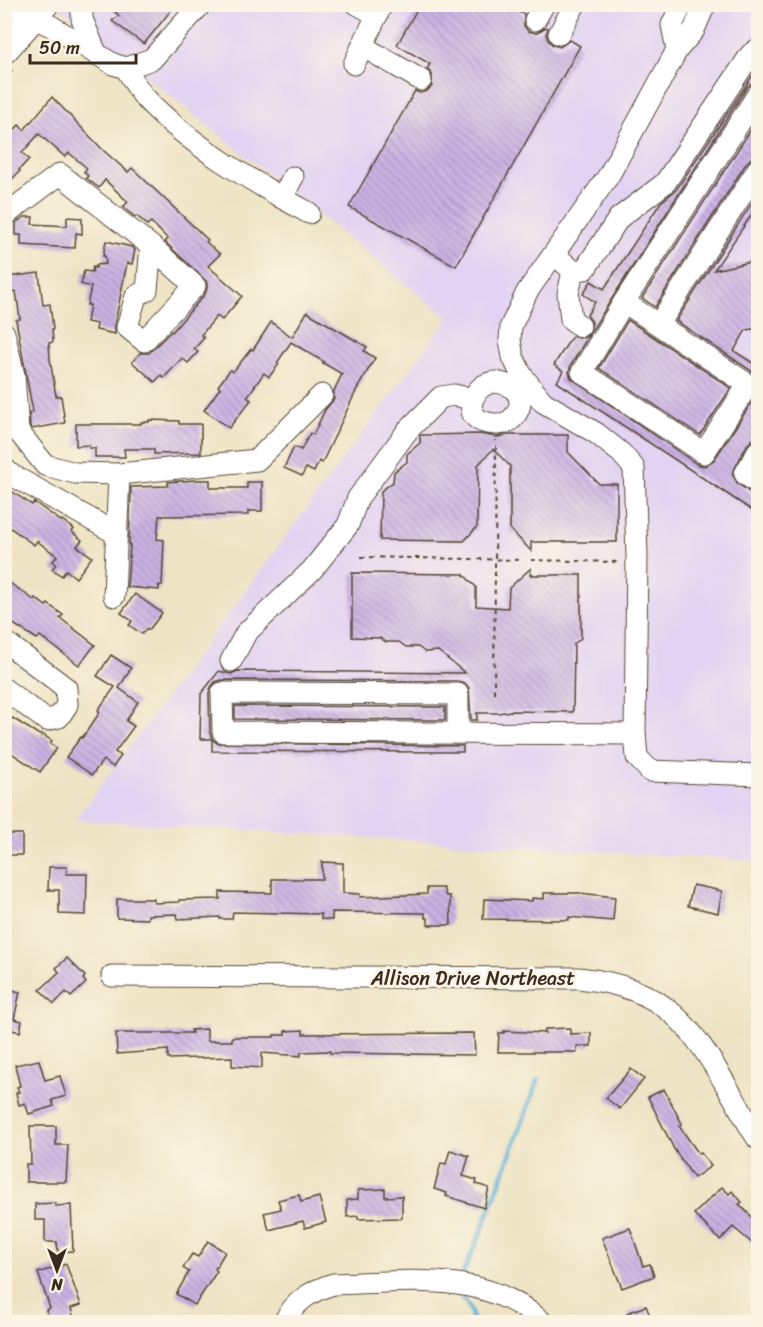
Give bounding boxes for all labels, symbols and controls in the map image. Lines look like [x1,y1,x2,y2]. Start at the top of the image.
scale bar [30,27,136,65]
text: 50 m [39,32,80,64]
street label: Allison Drive Northeast [370,961,575,996]
north arrow [27,1240,87,1300]
text: N [51,1270,64,1299]

